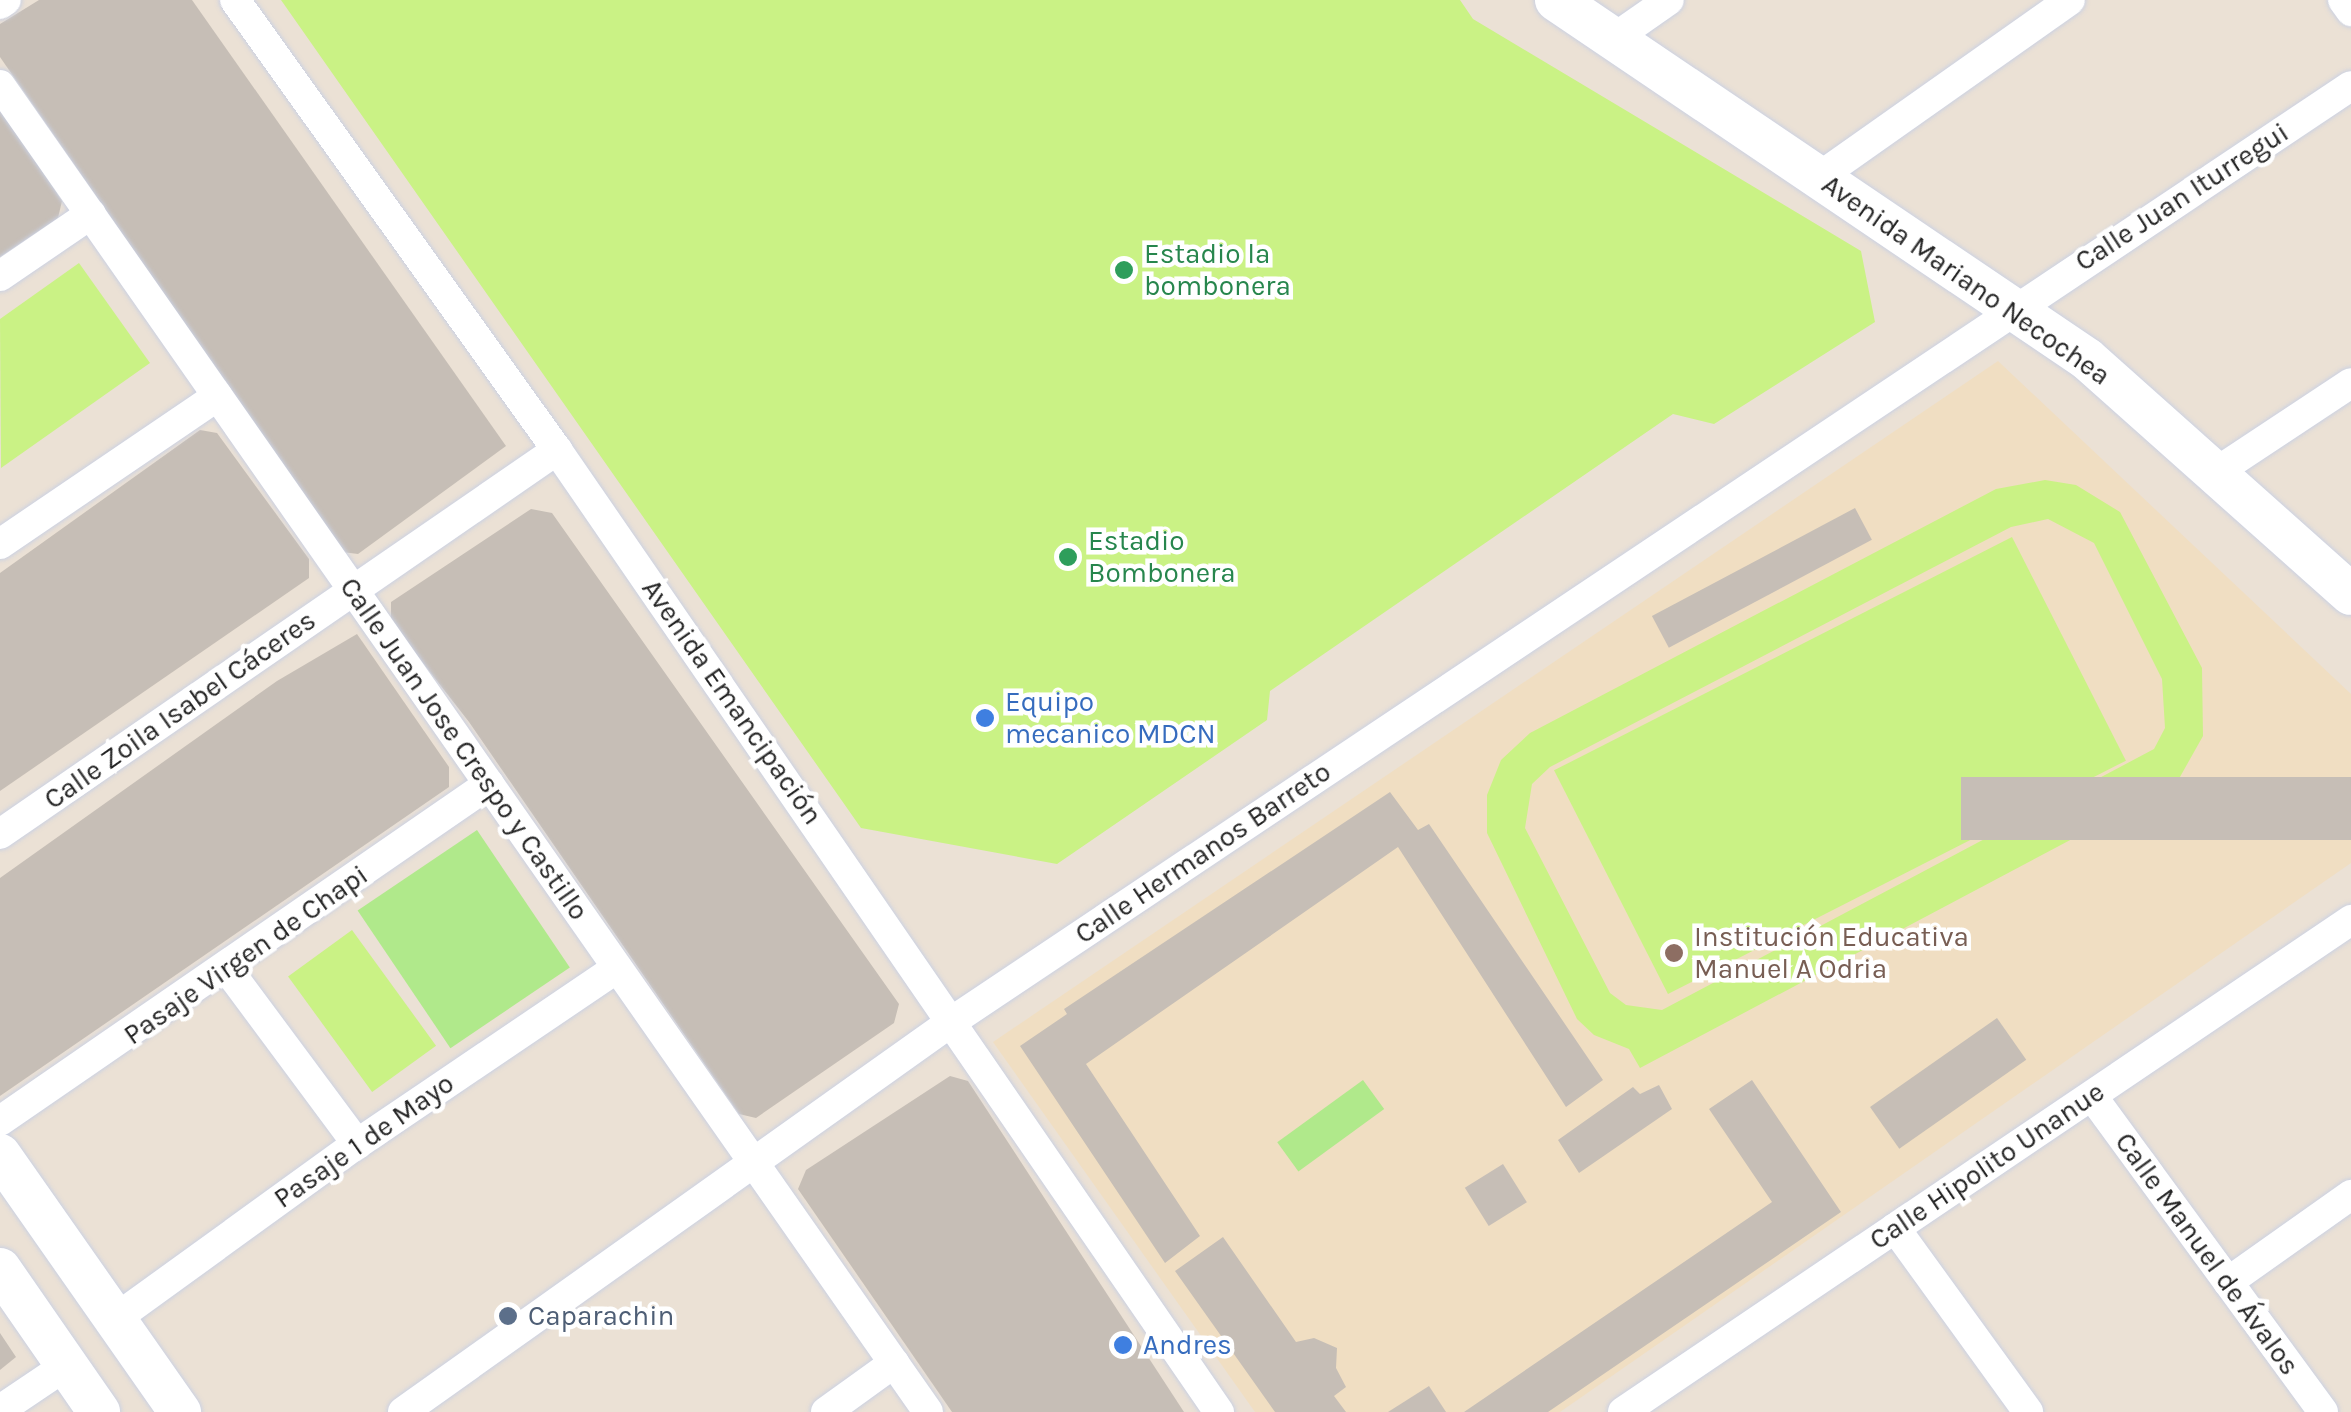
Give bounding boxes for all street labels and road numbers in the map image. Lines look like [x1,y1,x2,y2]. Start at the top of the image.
street label: Calle Juan Iturregui [2069,115,2295,279]
street label: Avenida Mariano Necochea [1815,168,2117,392]
street label: Calle Juan Jose Crespo y Castillo [333,571,595,927]
street label: Avenida Emancipación [635,573,829,831]
street label: Calle Zoila Isabel Cáceres [38,603,322,817]
street label: Calle Hermanos Barreto [1069,755,1337,951]
street label: Pasaje Virgen de Chapi [118,858,374,1052]
street label: Pasaje 1 de Mayo [268,1066,460,1216]
street label: Calle Hipolito Unanue [1863,1075,2111,1257]
street label: Calle Manuel de Ávalos [2108,1126,2306,1382]

